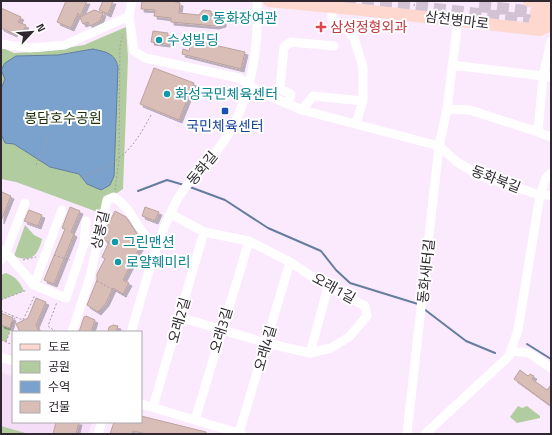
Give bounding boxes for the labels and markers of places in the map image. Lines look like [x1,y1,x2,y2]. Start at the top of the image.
place label: 동화장여관 [213,7,278,28]
marker: 동화장여관 [200,13,210,23]
place label: 삼성정형외과 [330,16,407,37]
marker: 삼성정형외과 [315,21,327,33]
place label: 수성빌딩 [167,29,219,50]
marker: 수성빌딩 [154,35,164,45]
place label: 화성국민체육센터 [175,83,278,104]
marker: 화성국민체육센터 [162,89,172,99]
marker: 국민체육센터 [220,106,230,116]
place label: 국민체육센터 [186,115,264,136]
place label: 그린맨션 [123,231,175,252]
marker: 그린맨션 [110,237,120,247]
place label: 로얄훼미리 [126,251,190,272]
marker: 로얄훼미리 [113,257,123,267]

